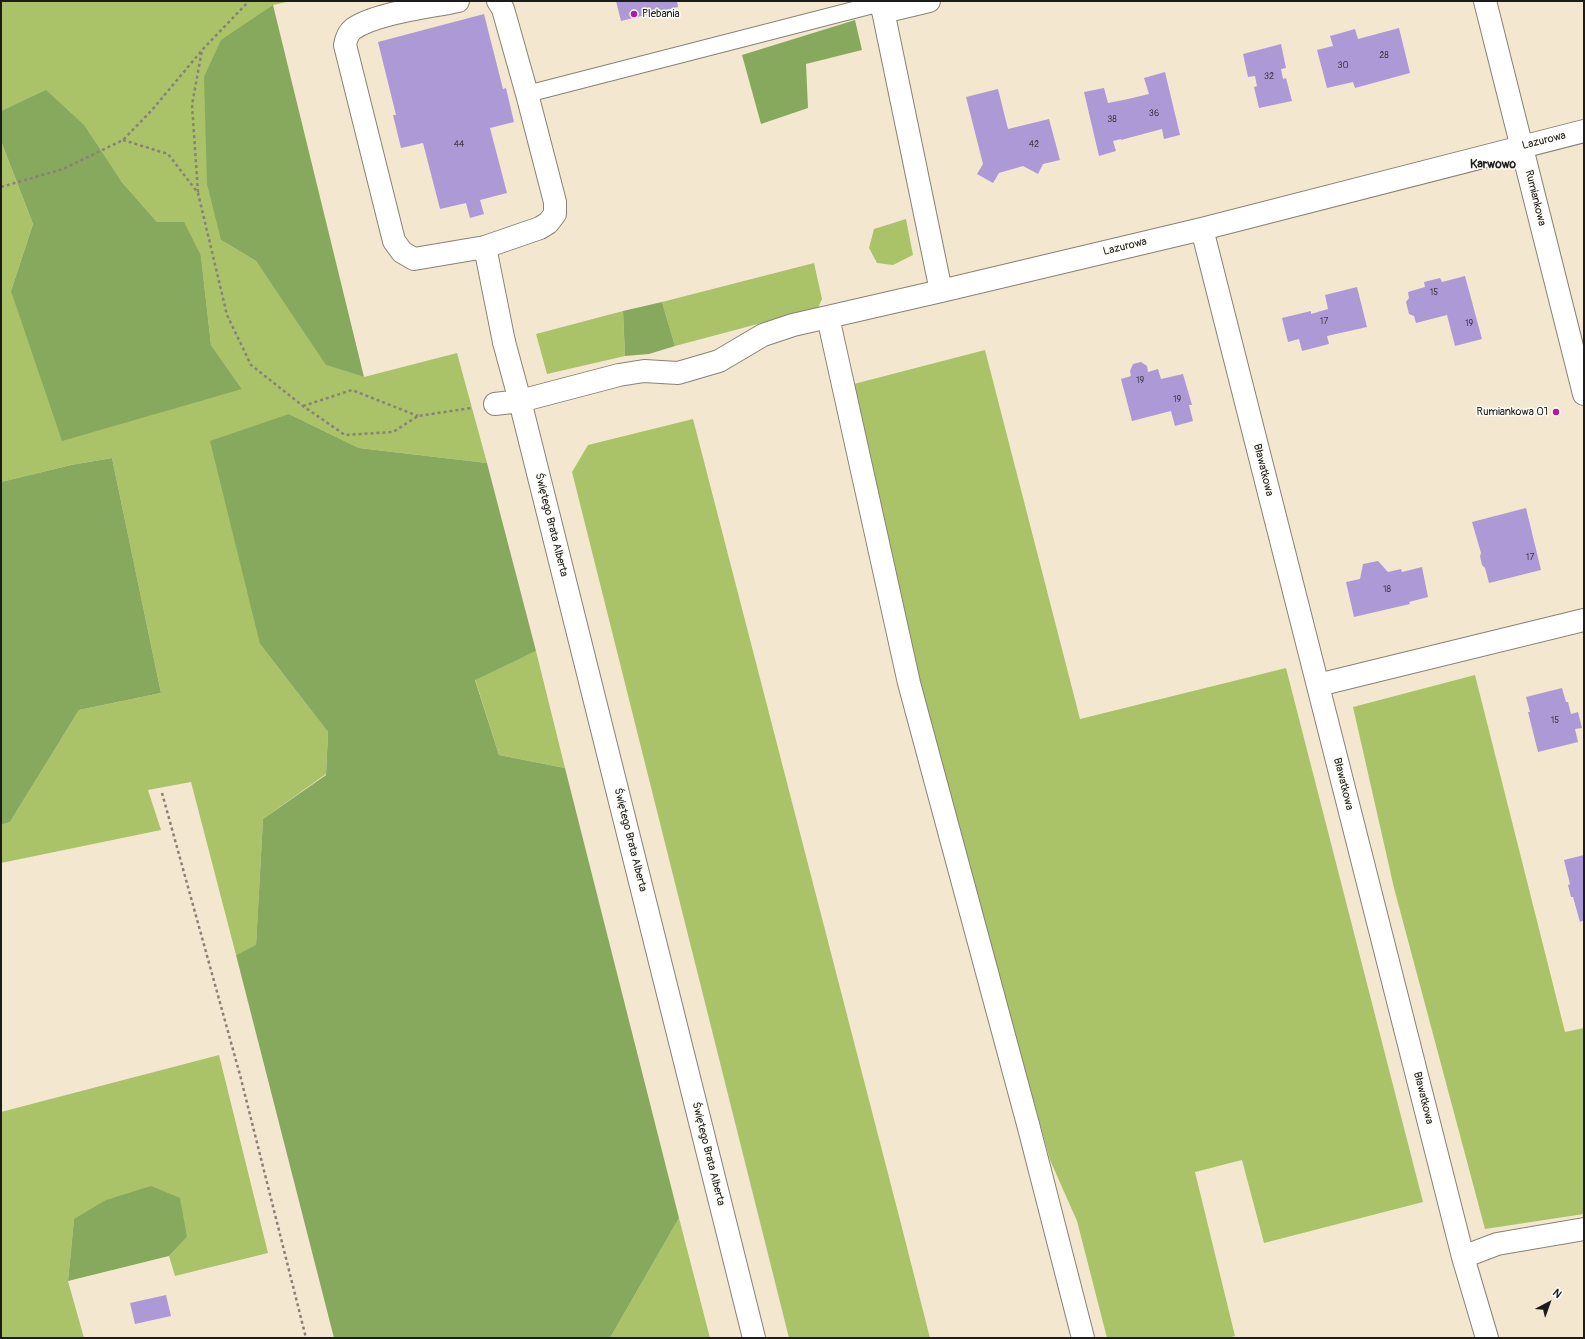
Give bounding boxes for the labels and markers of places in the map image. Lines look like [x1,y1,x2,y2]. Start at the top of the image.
place label: Plebania [642,7,680,21]
marker: Plebania [629,9,639,19]
place label: Rumiankowa 01 [1477,405,1548,419]
marker: Rumiankowa 01 [1551,407,1561,417]

